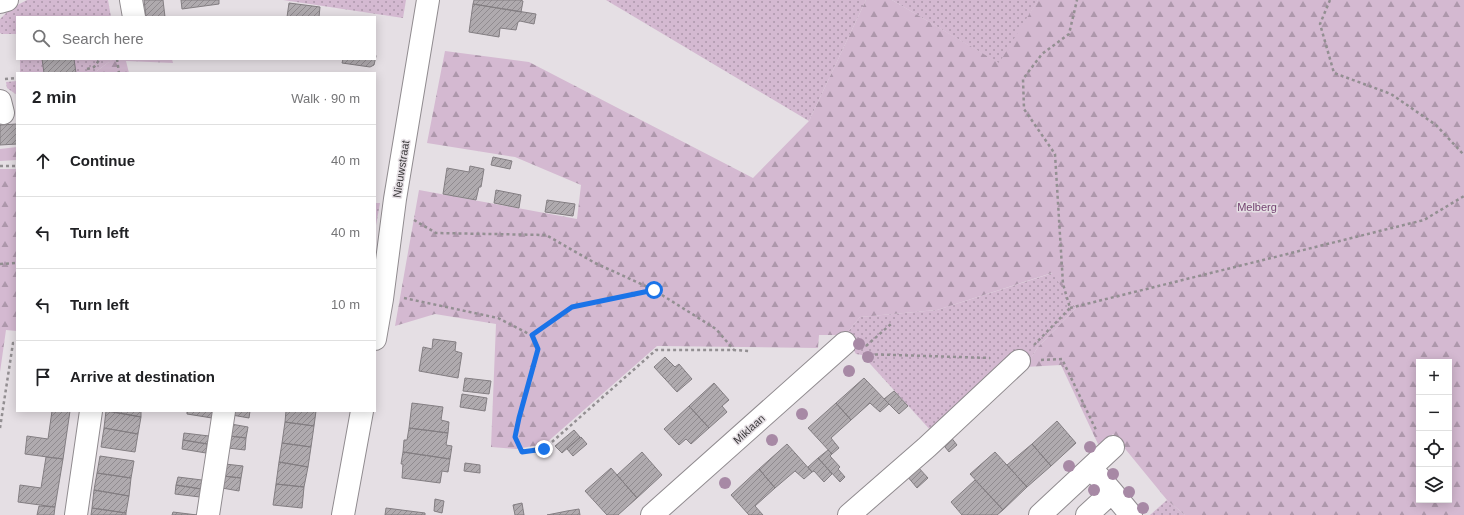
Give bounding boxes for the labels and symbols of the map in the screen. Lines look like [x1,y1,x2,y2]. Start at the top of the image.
street label: Nieuwstraat [391,139,411,199]
park label: Melberg [1237,201,1277,213]
route start [645,281,663,299]
street label: Miklaan [731,412,767,446]
route end [535,440,553,458]

